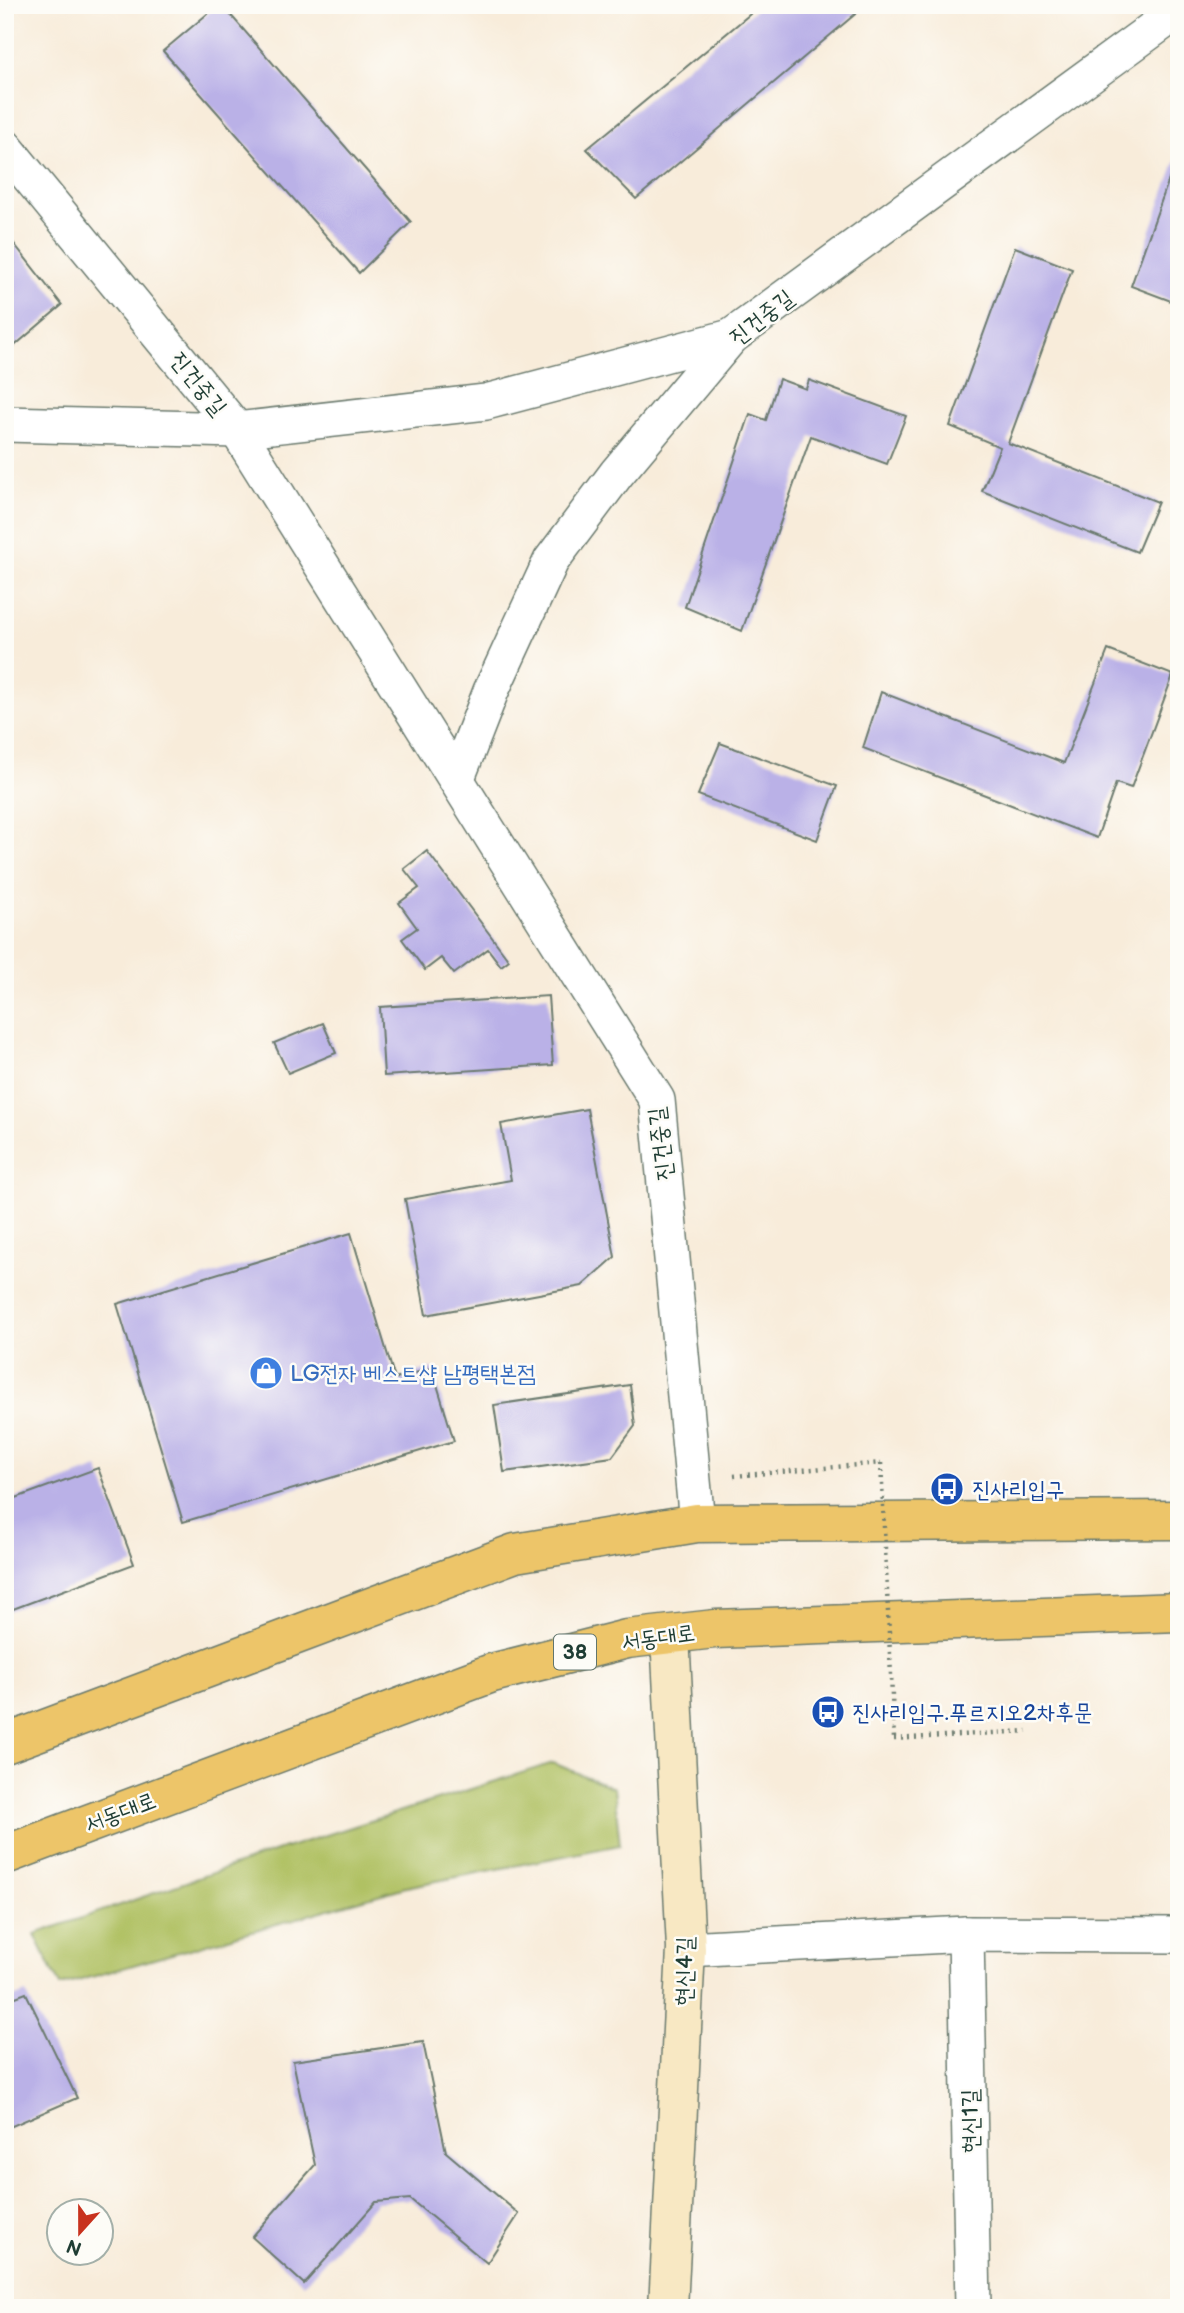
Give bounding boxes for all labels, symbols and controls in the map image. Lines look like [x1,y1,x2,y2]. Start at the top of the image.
street label: 진건중길 [724,284,799,352]
street label: 진건중길 [164,346,232,421]
street label: 진건중길 [643,1105,679,1182]
shop icon: LG전자 베스트샵 남평택본점 [247,1354,285,1392]
place label: LG전자 베스트샵 남평택본점 [290,1360,536,1388]
bus stop icon: 진사리입구 [928,1470,966,1508]
place label: 진사리입구 [972,1476,1065,1504]
street label: 서동대로 [620,1619,697,1657]
road number: 38 [554,1634,596,1670]
bus stop icon: 진사리입구.푸르지오2차후문 [809,1693,847,1731]
place label: 진사리입구.푸르지오2차후문 [852,1699,1092,1727]
street label: 서동대로 [81,1787,160,1839]
street label: 현신4길 [670,1936,700,2006]
street label: 현신1길 [956,2089,986,2153]
north arrow [46,2198,116,2268]
text: N [64,2233,85,2260]

